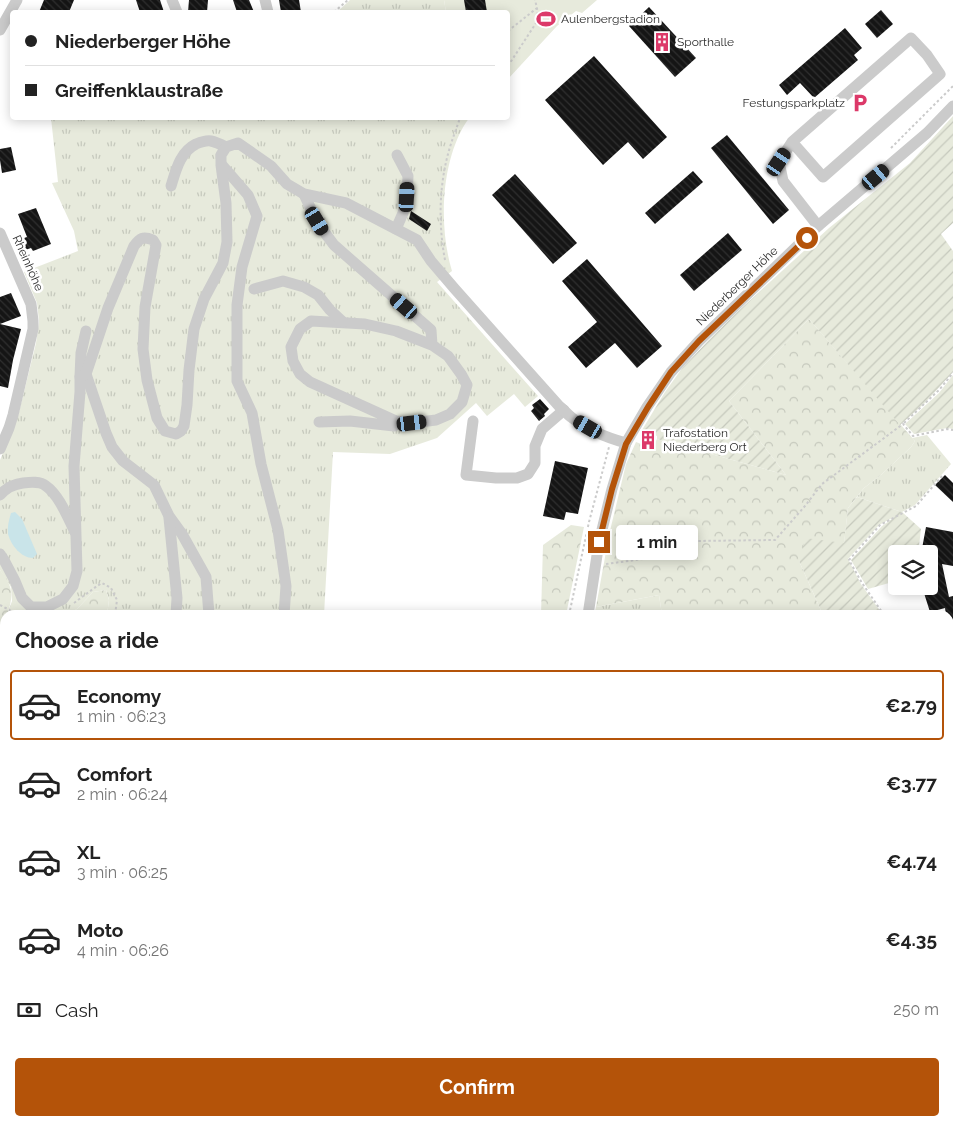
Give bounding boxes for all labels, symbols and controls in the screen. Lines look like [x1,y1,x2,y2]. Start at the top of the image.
sports icon: Aulenbergstadion [535,8,557,30]
place label: Aulenbergstadion [561,12,660,26]
text: Niederberger Höhe [55,30,231,52]
building icon: Sporthalle [651,31,673,53]
place label: Sporthalle [677,35,734,49]
text: Greiffenklaustraße [55,79,223,101]
parking icon: Festungsparkplatz [849,92,871,114]
place label: Festungsparkplatz [743,96,845,110]
car [764,145,793,179]
car [859,162,892,192]
car [398,182,415,212]
car [302,204,331,238]
route start [796,227,818,249]
street label: Rheinhöhe [9,233,47,293]
street label: Niederberger Höhe [693,244,781,328]
car [387,290,420,322]
car [571,413,604,441]
car [396,414,427,432]
place label: Trafostation Niederberg Ort [663,426,747,454]
building icon: Trafostation Niederberg Ort [637,429,659,451]
callout: 1 min [616,524,699,560]
route end [588,531,610,553]
text: 1 min [637,533,677,552]
map controls [888,545,938,595]
button: layers [888,545,938,595]
text: Choose a ride [15,627,159,653]
icon: car [17,683,62,728]
text: Economy [77,685,161,707]
text: €2.79 [885,694,937,716]
text: 1 min · 06:23 [77,707,166,726]
icon: car [17,761,62,806]
text: Comfort [77,763,152,785]
text: €3.77 [886,772,937,794]
text: 2 min · 06:24 [77,785,168,804]
icon: car [17,839,62,884]
text: XL [77,841,100,863]
text: €4.74 [886,850,937,872]
text: 3 min · 06:25 [77,863,168,882]
icon: car [17,917,62,962]
text: Moto [77,919,123,941]
text: €4.35 [886,928,937,950]
text: 4 min · 06:26 [77,941,169,960]
icon: cash [15,996,43,1024]
text: Cash [55,999,99,1021]
text: 250 m [893,1000,939,1019]
button: Confirm [15,1058,939,1116]

